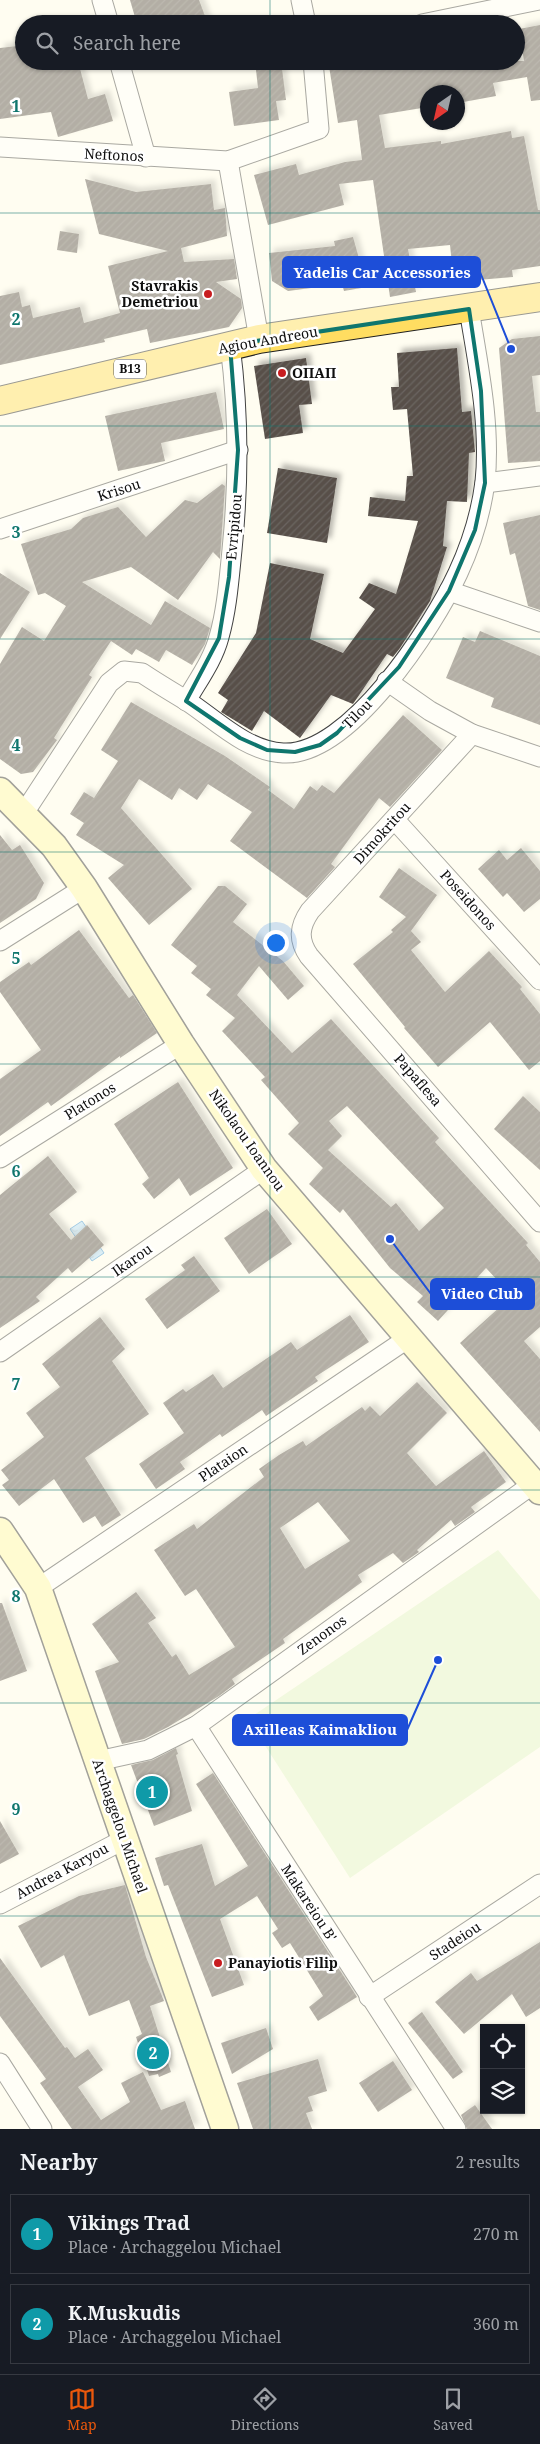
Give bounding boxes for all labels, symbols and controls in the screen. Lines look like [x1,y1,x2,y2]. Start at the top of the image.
search box [15,15,525,70]
icon: search [33,29,61,57]
text: Search here [73,30,181,56]
north arrow [420,85,465,130]
text: 1 [11,95,21,117]
street label: Neftonos [84,143,144,166]
callout: Yadelis Car Accessories [283,257,480,287]
text: Yadelis Car Accessories [293,262,471,282]
place label: Stavrakis Demetriou [122,276,198,311]
marker: Stavrakis Demetriou [202,288,214,300]
text: 2 [11,308,21,330]
street label: Agiou Andreou [217,321,319,358]
road number: B13 [114,359,146,378]
place label: ΟΠΑΠ [292,363,336,382]
marker: ΟΠΑΠ [276,367,288,379]
street label: Krisou [95,474,143,505]
street label: Evripidou [221,493,246,561]
text: 3 [11,521,21,543]
street label: Tilou [338,695,376,733]
text: 4 [11,734,21,756]
street label: Dimokritou [349,798,415,868]
street label: Poseidonos [436,865,500,934]
your location [263,930,289,956]
text: 5 [11,947,21,969]
street label: Papaflesa [390,1049,447,1110]
street label: Platonos [60,1077,119,1124]
street label: Nikolaou Ioannou [205,1085,290,1194]
text: 6 [11,1160,21,1182]
street label: Ikarou [108,1239,156,1280]
callout: Video Club [431,1279,534,1309]
text: Video Club [441,1283,523,1303]
text: 7 [11,1373,21,1395]
street label: Plataion [195,1439,251,1486]
text: 8 [11,1585,21,1607]
street label: Zenonos [293,1610,350,1659]
callout: Axilleas Kaimakliou [233,1715,407,1745]
text: Axilleas Kaimakliou [243,1719,397,1739]
street label: Archaggelou Michael [89,1756,153,1896]
pin: 1 [136,1773,168,1811]
text: 9 [11,1798,21,1820]
street label: Andrea Karyou [12,1838,111,1903]
street label: Makareiou B' [277,1860,341,1945]
street label: Stadeiou [425,1917,484,1964]
place label: Panayiotis Filip [228,1953,338,1972]
marker: Panayiotis Filip [212,1957,224,1969]
map controls [480,2024,525,2114]
button: locate [480,2024,525,2069]
pin: 2 [137,2034,169,2072]
button: layers [480,2069,525,2114]
text: Nearby [20,2148,98,2176]
text: 2 results [456,2151,520,2173]
text: Vikings Trad [68,2210,190,2236]
text: 1 [32,2223,42,2245]
text: 270 m [473,2223,519,2245]
text: Place · Archaggelou Michael [68,2236,281,2258]
text: K.Muskudis [68,2300,180,2326]
text: 2 [32,2313,42,2335]
text: 360 m [473,2313,519,2335]
text: Place · Archaggelou Michael [68,2326,281,2348]
tab: Map [67,2385,97,2434]
tab: Directions [231,2385,299,2434]
tab: Saved [433,2385,473,2434]

